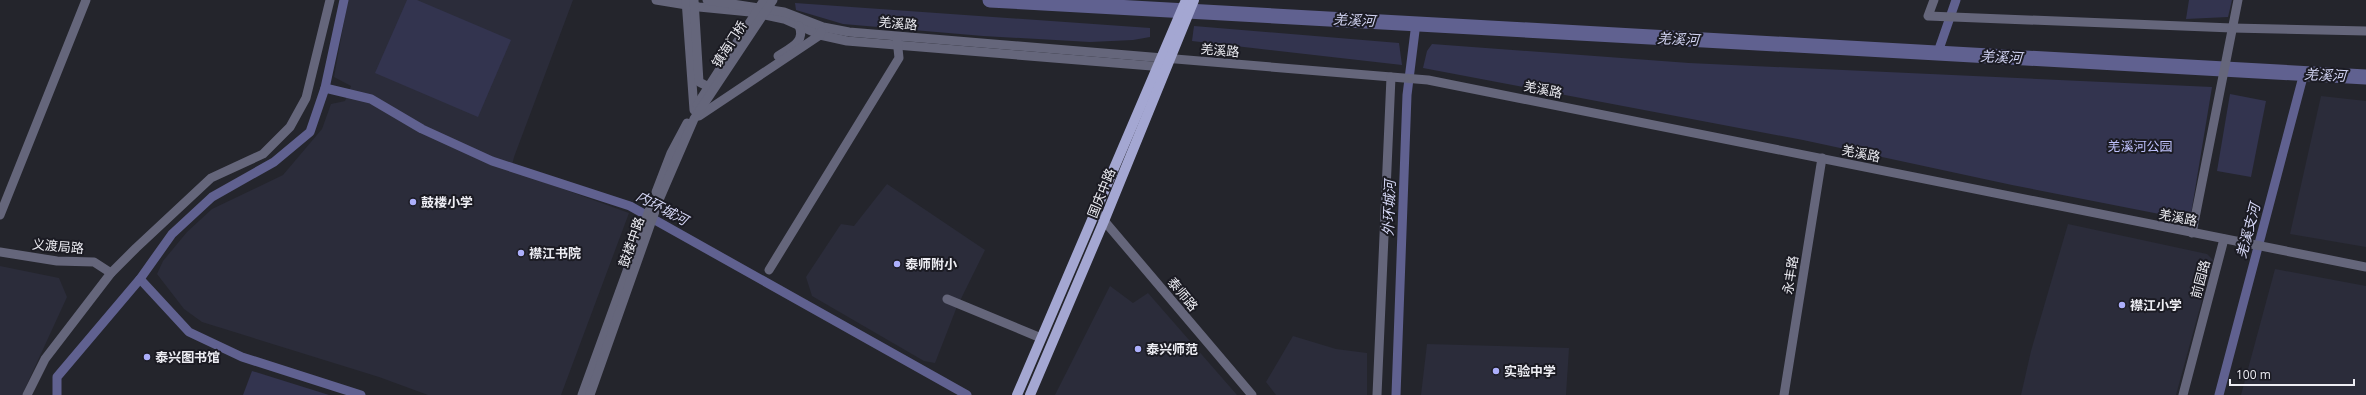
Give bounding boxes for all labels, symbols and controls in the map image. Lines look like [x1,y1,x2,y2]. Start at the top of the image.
water label: 羌溪河 [1333,9,1378,30]
street label: 羌溪路 [878,12,918,34]
street label: 镇海门桥 [707,17,751,71]
water label: 羌溪河 [1657,28,1702,49]
street label: 羌溪路 [1200,39,1240,61]
water label: 羌溪河 [1980,46,2025,67]
water label: 羌溪河 [2304,64,2349,85]
street label: 羌溪路 [1522,76,1564,102]
park label: 羌溪河公园 [2107,137,2173,155]
street label: 羌溪路 [1840,140,1882,166]
street label: 国庆中路 [1083,166,1119,220]
water label: 外环城河 [1378,177,1399,236]
water label: 内环城河 [633,186,694,231]
place label: 鼓楼小学 [421,193,473,211]
marker: 鼓楼小学 [408,197,418,207]
water label: 羌溪支河 [2231,198,2265,260]
street label: 羌溪路 [2157,204,2199,230]
street label: 鼓楼中路 [614,214,648,270]
street label: 义渡局路 [31,235,85,257]
place label: 襟江书院 [529,244,581,262]
marker: 襟江书院 [516,248,526,258]
street label: 永丰路 [1778,254,1802,296]
place label: 泰师附小 [905,255,958,273]
street label: 前园路 [2186,258,2214,300]
marker: 泰师附小 [892,259,902,269]
street label: 泰师路 [1164,273,1202,315]
place label: 襟江小学 [2130,296,2182,314]
marker: 襟江小学 [2117,300,2127,310]
place label: 泰兴师范 [1146,340,1198,358]
marker: 泰兴师范 [1133,344,1143,354]
place label: 泰兴图书馆 [155,348,220,366]
marker: 泰兴图书馆 [142,352,152,362]
scale bar [2230,361,2354,387]
place label: 实验中学 [1504,362,1556,380]
marker: 实验中学 [1491,366,1501,376]
text: 100 m [2236,366,2271,383]

